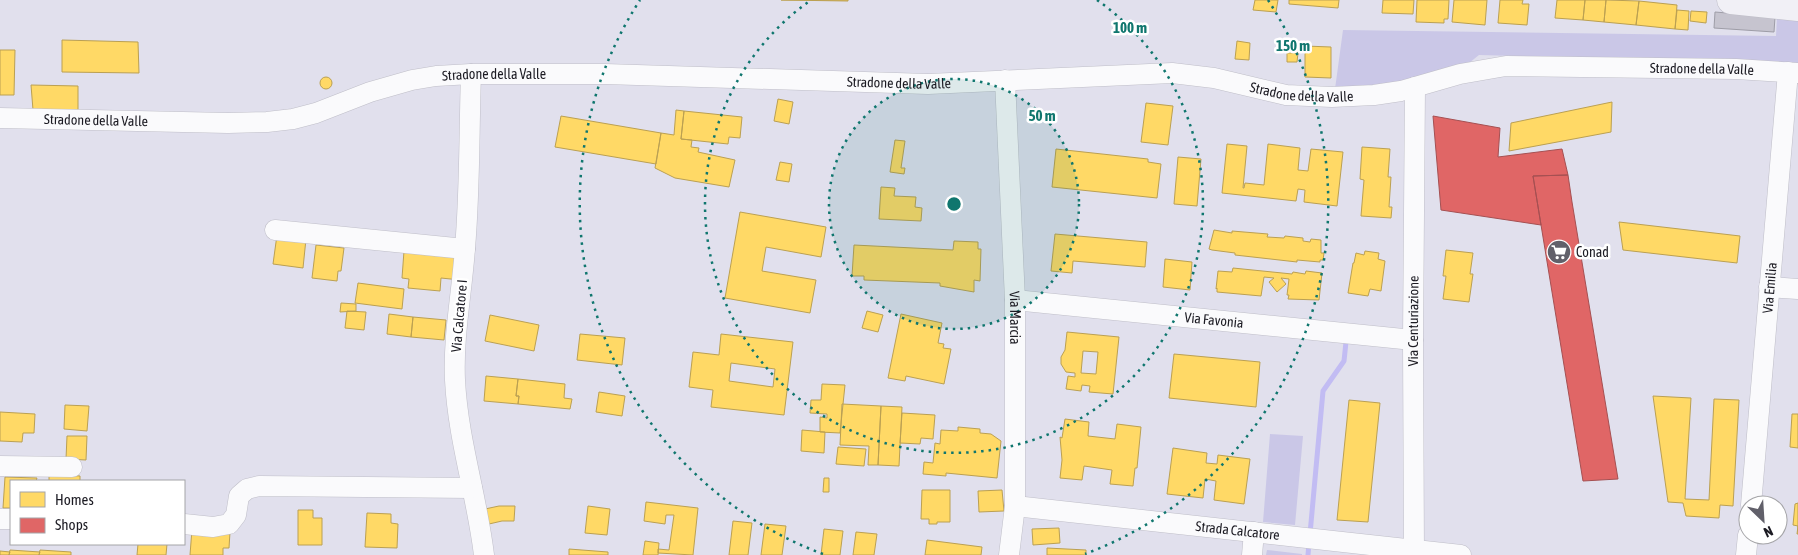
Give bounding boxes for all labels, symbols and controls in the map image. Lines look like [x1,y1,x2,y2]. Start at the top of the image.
text: 100 m [1113,19,1147,36]
text: 150 m [1276,37,1310,54]
street label: Stradone della Valle [1650,60,1754,78]
street label: Stradone della Valle [442,66,546,84]
street label: Stradone della Valle [847,73,951,92]
street label: Stradone della Valle [1248,79,1354,105]
text: 50 m [1029,107,1056,124]
street label: Stradone della Valle [44,111,148,129]
centre of rings [945,195,963,213]
supermarket icon: Conad [1546,239,1572,265]
place label: Conad [1576,244,1609,260]
street label: Via Emilia [1759,262,1780,314]
street label: Via Centuriazione [1405,276,1422,366]
street label: Via Calcatore I [448,279,470,353]
street label: Via Marcia [1007,291,1023,345]
street label: Via Favonia [1184,309,1244,331]
legend [10,480,185,545]
text: Homes [55,491,94,508]
north arrow [1738,495,1788,545]
text: Shops [55,516,88,533]
street label: Strada Calcatore [1195,518,1281,543]
text: N [1761,523,1776,541]

